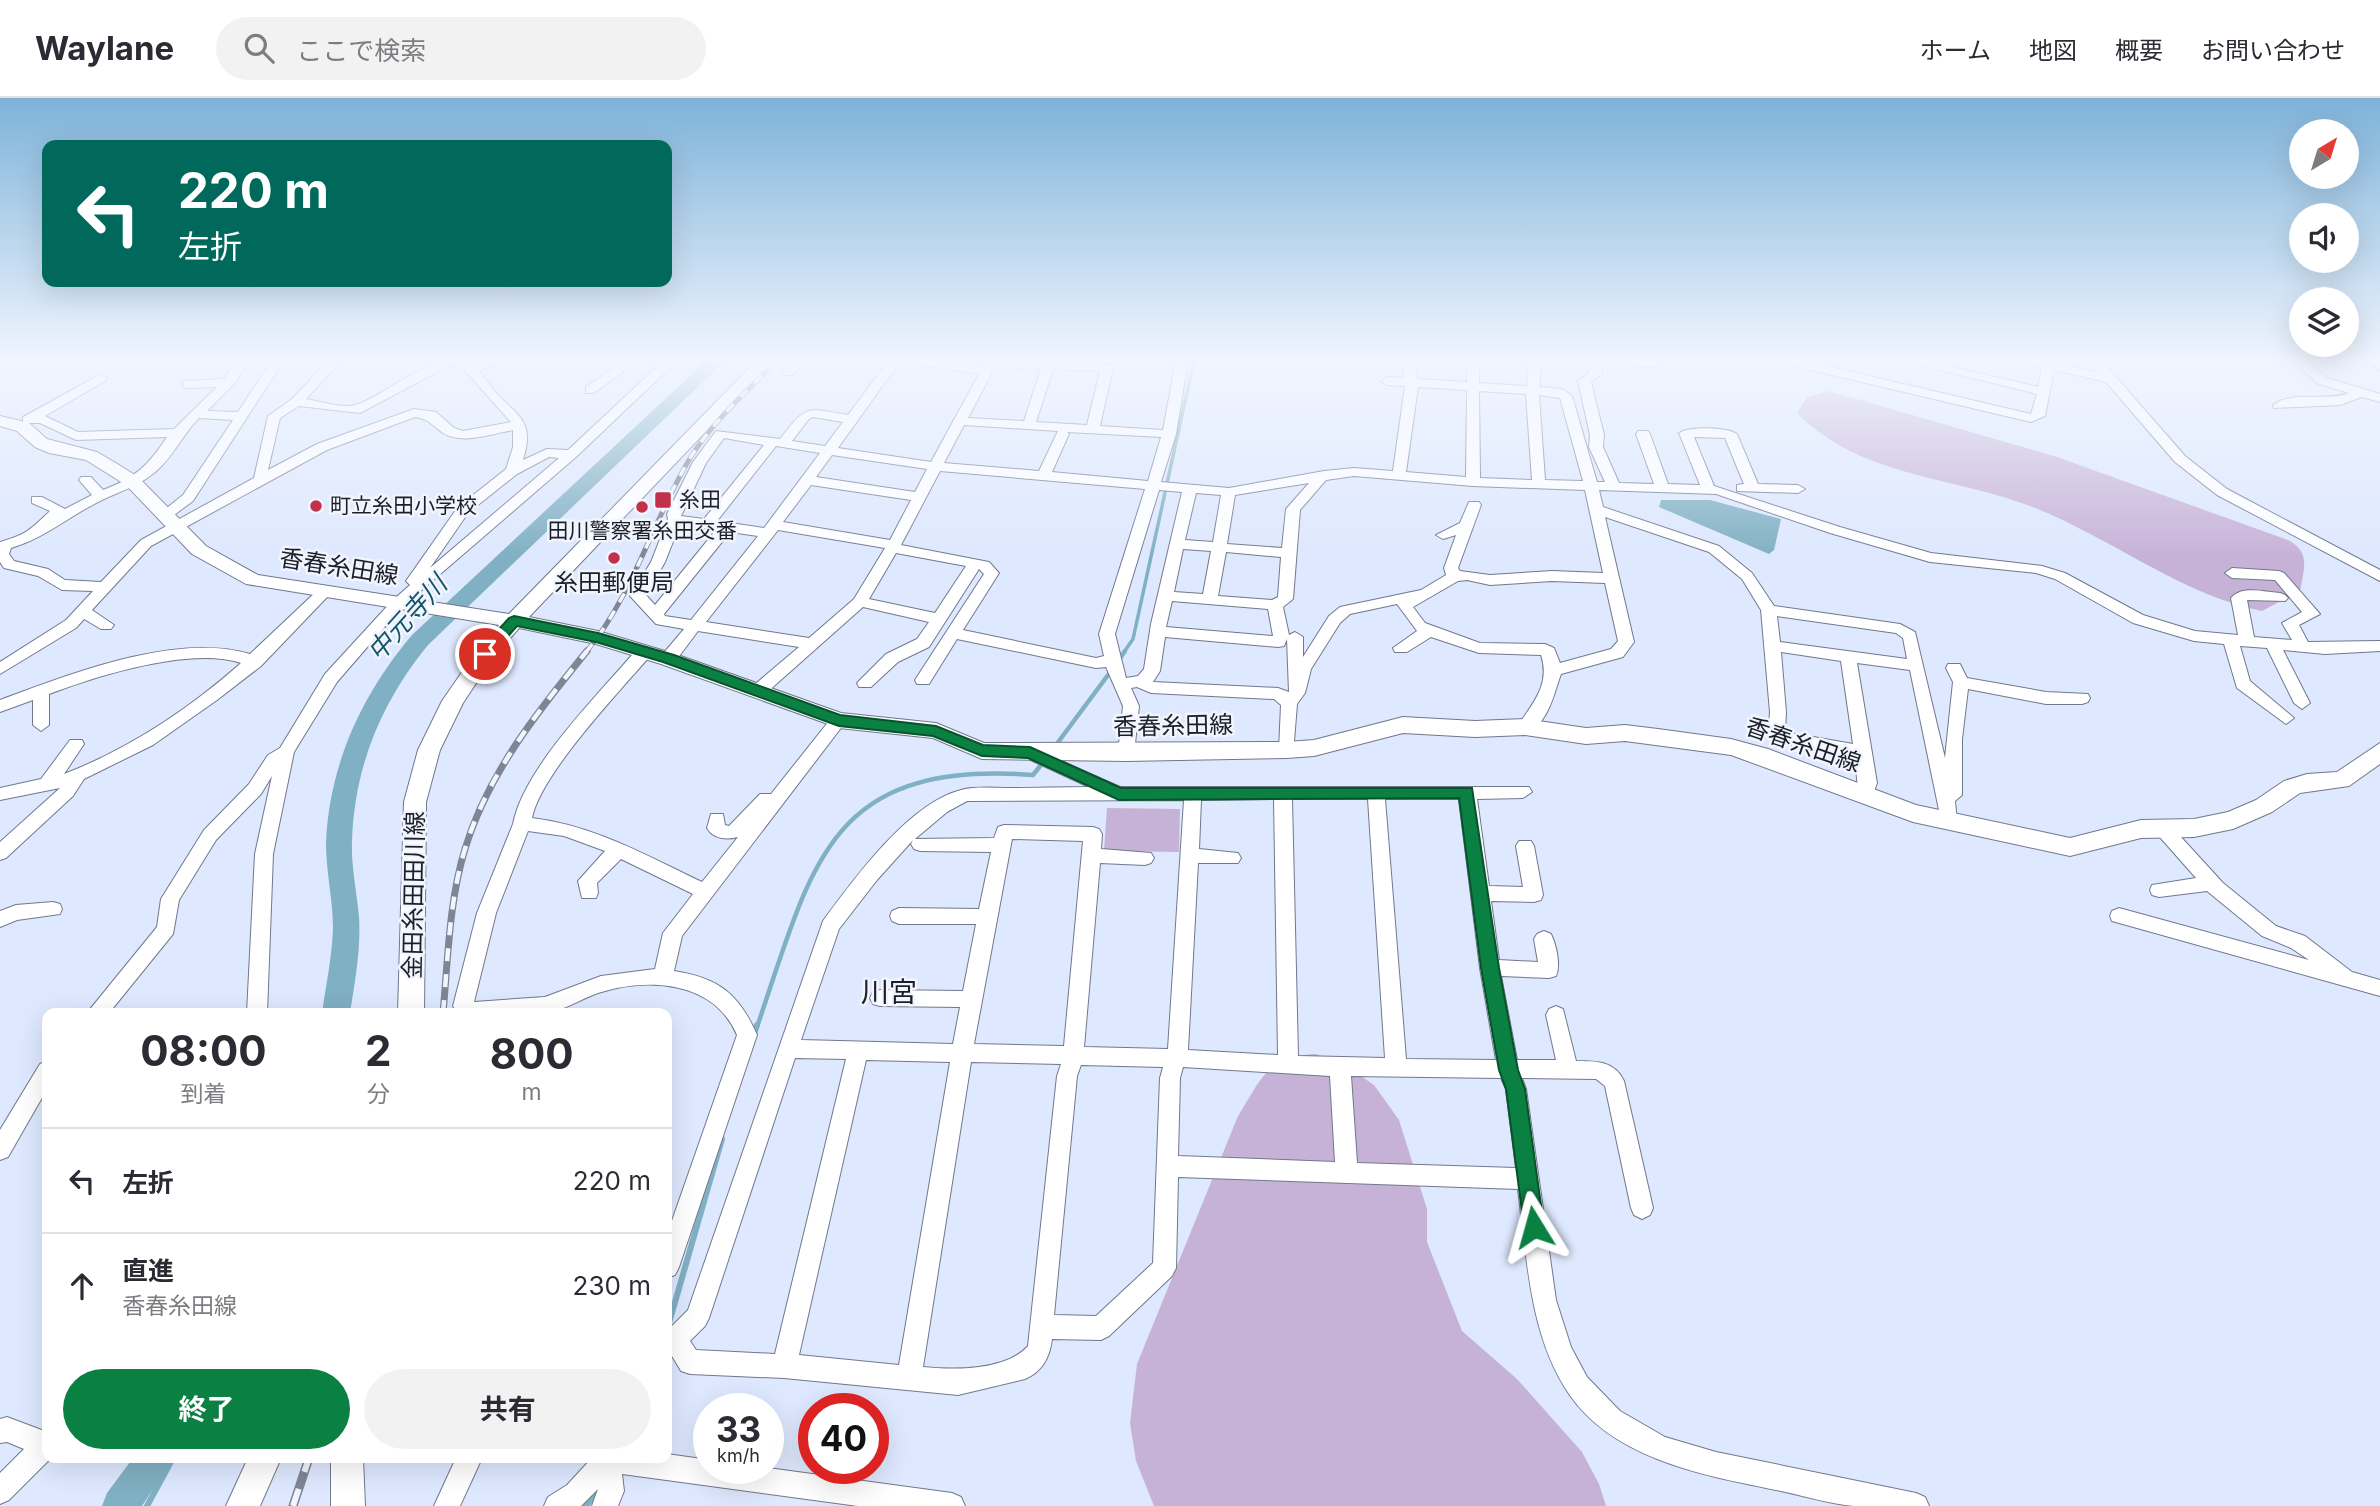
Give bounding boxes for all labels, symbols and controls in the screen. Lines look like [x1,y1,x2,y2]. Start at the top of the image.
search box [216,17,706,80]
text: Waylane [35,28,174,68]
icon: search [240,29,278,67]
text: ここで検索 [296,35,426,66]
text: ホーム [1920,36,1991,65]
text: 地図 [2029,36,2077,65]
text: 概要 [2115,36,2163,65]
text: お問い合わせ [2201,36,2345,65]
north arrow [2289,119,2359,189]
map controls [2289,119,2359,357]
text: 220 m [178,161,329,220]
icon: left [63,168,154,259]
button: sound [2289,203,2359,273]
text: 左折 [178,227,242,266]
button: layers [2289,287,2359,357]
place label: 糸田 [679,487,721,512]
marker: 糸田 [653,490,673,510]
place label: 町立糸田小学校 [330,493,477,518]
marker: 町立糸田小学校 [308,498,324,514]
marker: 田川警察署糸田交番 [634,499,650,515]
place label: 田川警察署糸田交番 [548,518,737,543]
street label: 香春糸田線 [278,543,401,590]
marker: 糸田郵便局 [606,550,622,566]
water label: 中元寺川 [360,566,455,667]
place label: 糸田郵便局 [554,568,674,597]
pin [455,624,515,684]
icon: arrive [466,635,504,673]
street label: 香春糸田線 [1113,710,1233,741]
street label: 香春糸田線 [1742,711,1865,778]
street label: 金田糸田田川線 [398,811,429,979]
district label: 川宮 [861,975,917,1009]
text: 08:00 [140,1025,267,1076]
text: 2 [365,1025,391,1076]
text: 800 [490,1028,574,1079]
text: m [522,1078,542,1106]
text: 到着 [180,1080,226,1108]
text: 分 [367,1080,390,1108]
icon: left [63,1162,101,1200]
text: 220 m [573,1165,651,1196]
text: 左折 [122,1167,174,1198]
position arrow [1497,1190,1571,1264]
text: 直進 [122,1255,174,1286]
icon: ahead [63,1267,101,1305]
text: 230 m [573,1270,651,1301]
text: 香春糸田線 [122,1292,237,1320]
button: 終了 [63,1369,350,1449]
button: 共有 [364,1369,651,1449]
speed limit sign: 40 [798,1393,889,1484]
text: 33 [716,1408,761,1450]
text: km/h [717,1445,760,1466]

